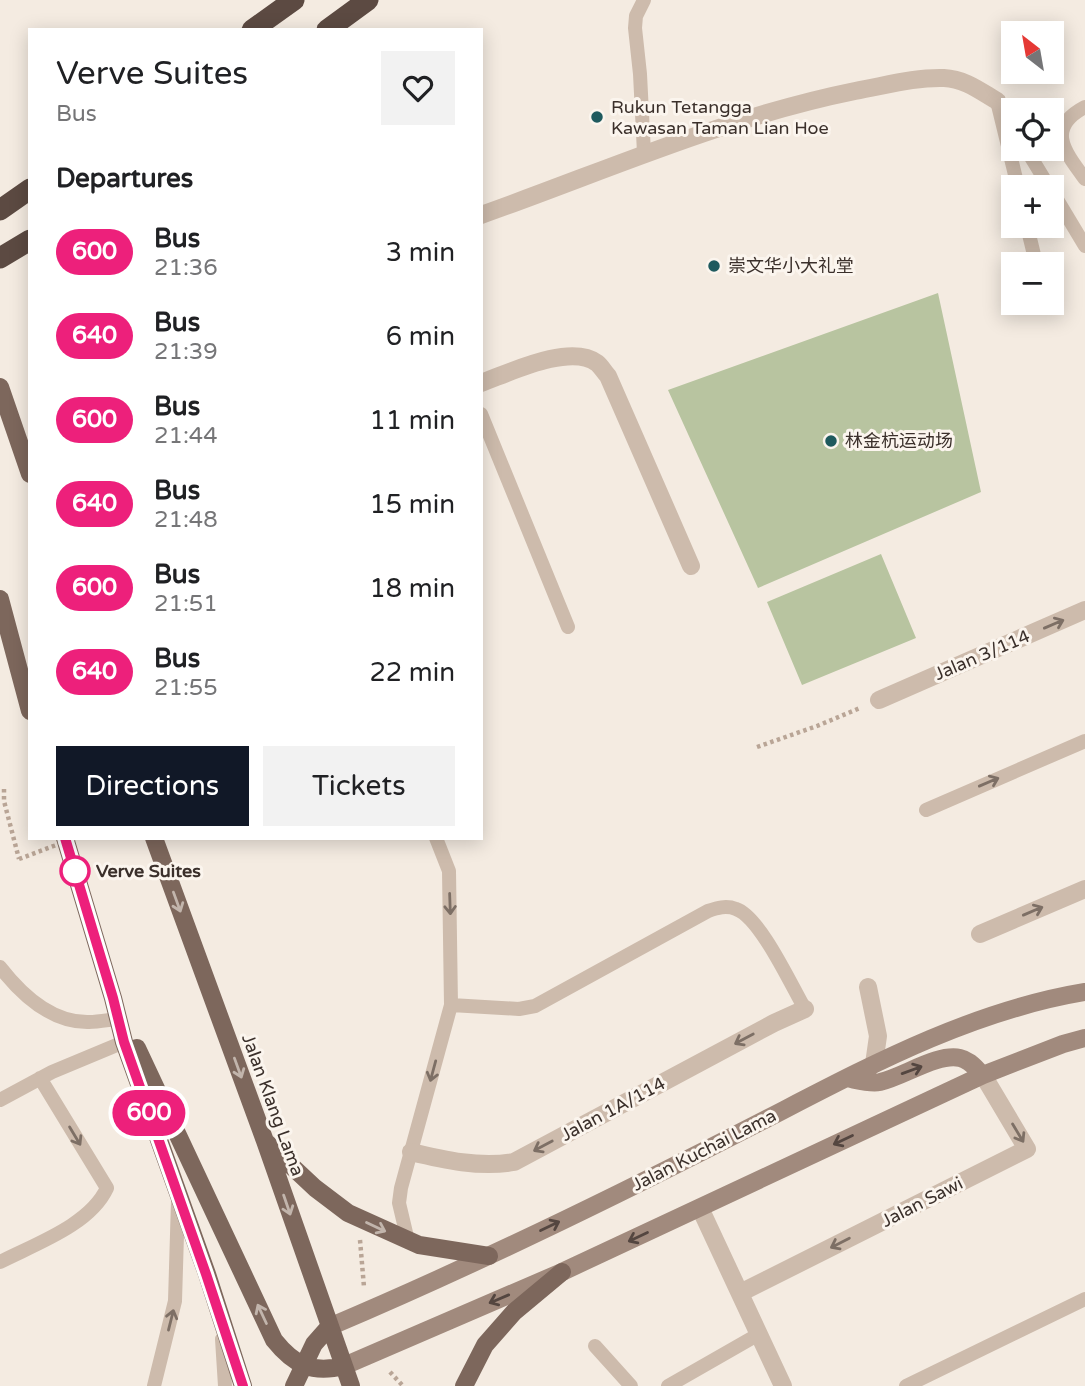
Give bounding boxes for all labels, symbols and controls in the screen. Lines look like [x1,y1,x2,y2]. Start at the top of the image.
north arrow [1001,21,1064,84]
map controls [1001,21,1064,315]
button: heart [381,51,455,125]
text: Verve Suites [56,54,248,93]
place label: Rukun Tetangga Kawasan Taman Lian Hoe [611,96,829,139]
button: locate [1001,98,1064,161]
text: Bus [56,100,97,128]
marker: Rukun Tetangga Kawasan Taman Lian Hoe [589,109,605,125]
text: Departures [56,163,193,194]
button: + [1001,175,1064,238]
text: Bus [154,223,200,254]
text: 600 [72,237,117,266]
text: 3 min [386,237,455,268]
button: − [1001,252,1064,315]
text: 21:36 [154,254,218,282]
place label: 崇文华小大礼堂 [728,255,854,277]
marker: 崇文华小大礼堂 [706,258,722,274]
text: Bus [154,307,200,338]
text: 640 [72,321,117,350]
text: 6 min [386,321,455,352]
text: 21:39 [154,338,218,366]
text: Bus [154,391,200,422]
text: 600 [72,405,117,434]
text: 11 min [369,405,455,436]
text: 21:44 [154,422,218,450]
place label: 林金杭运动场 [845,430,953,452]
marker: 林金杭运动场 [823,433,839,449]
text: Bus [154,475,200,506]
text: 640 [72,489,117,518]
text: 15 min [369,489,455,520]
text: 21:48 [154,506,218,534]
text: Bus [154,559,200,590]
text: 600 [72,573,117,602]
text: 18 min [369,573,455,604]
text: 21:51 [154,590,218,618]
one-way arrow [1042,617,1064,630]
street label: Jalan 3/114 [931,625,1033,685]
text: Bus [154,643,200,674]
text: 640 [72,657,117,686]
text: 22 min [369,657,455,688]
text: 21:55 [154,674,218,702]
button: Directions [56,746,249,826]
button: Tickets [263,746,455,826]
one-way arrow [978,775,999,788]
marker: Verve Suites [60,856,90,886]
place label: Verve Suites [96,860,201,882]
one-way arrow [172,891,184,913]
one-way arrow [444,892,457,915]
one-way arrow [1021,904,1043,917]
street label: Jalan Klang Lama [237,1031,309,1179]
one-way arrow [734,1033,755,1047]
one-way arrow [233,1057,245,1079]
one-way arrow [426,1059,439,1082]
one-way arrow [900,1063,922,1075]
street label: Jalan 1A/114 [557,1072,669,1146]
line badge: 600 [109,1090,189,1136]
text: 600 [126,1098,172,1127]
street label: Jalan Kuchai Lama [628,1104,780,1196]
one-way arrow [1011,1123,1025,1143]
one-way arrow [69,1126,83,1146]
one-way arrow [833,1135,854,1148]
one-way arrow [533,1140,554,1154]
street label: Jalan Sawi [878,1172,966,1232]
one-way arrow [281,1194,294,1216]
one-way arrow [539,1219,560,1233]
one-way arrow [365,1220,386,1234]
one-way arrow [628,1231,649,1244]
one-way arrow [831,1236,851,1250]
one-way arrow [489,1293,510,1306]
one-way arrow [255,1304,268,1325]
one-way arrow [165,1309,178,1332]

